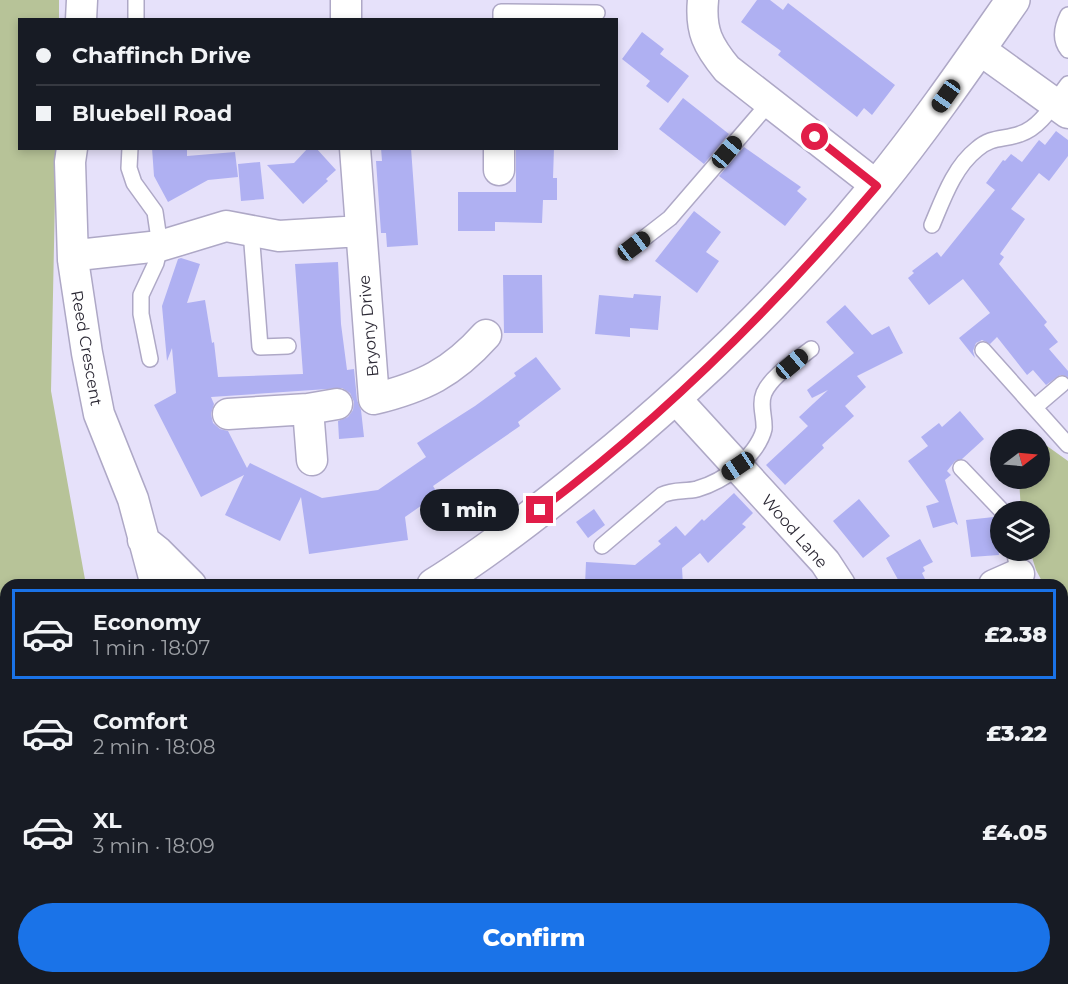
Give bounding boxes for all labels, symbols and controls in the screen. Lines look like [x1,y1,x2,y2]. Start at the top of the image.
text: Chaffinch Drive [72,42,251,69]
car [928,76,964,116]
text: Bluebell Road [72,100,232,127]
route start [801,123,828,150]
car [709,132,745,172]
car [614,228,654,264]
street label: Bryony Drive [355,274,382,378]
street label: Reed Crescent [67,289,106,408]
car [772,346,812,382]
north arrow [990,429,1050,489]
map controls [990,429,1050,561]
car [718,448,758,484]
callout: 1 min [420,489,519,531]
street label: Wood Lane [757,491,832,572]
route end [526,496,553,523]
text: 1 min [442,498,497,522]
button: layers [990,501,1050,561]
icon: car [21,607,75,661]
text: Economy [93,609,201,636]
text: £2.38 [984,621,1047,648]
text: 1 min · 18:07 [93,636,210,660]
icon: car [21,706,75,760]
text: Comfort [93,708,188,735]
text: £3.22 [986,720,1047,747]
text: 2 min · 18:08 [93,735,215,759]
icon: car [21,805,75,859]
text: XL [93,807,122,834]
text: £4.05 [982,819,1047,846]
text: 3 min · 18:09 [93,834,215,858]
button: Confirm [18,903,1050,972]

